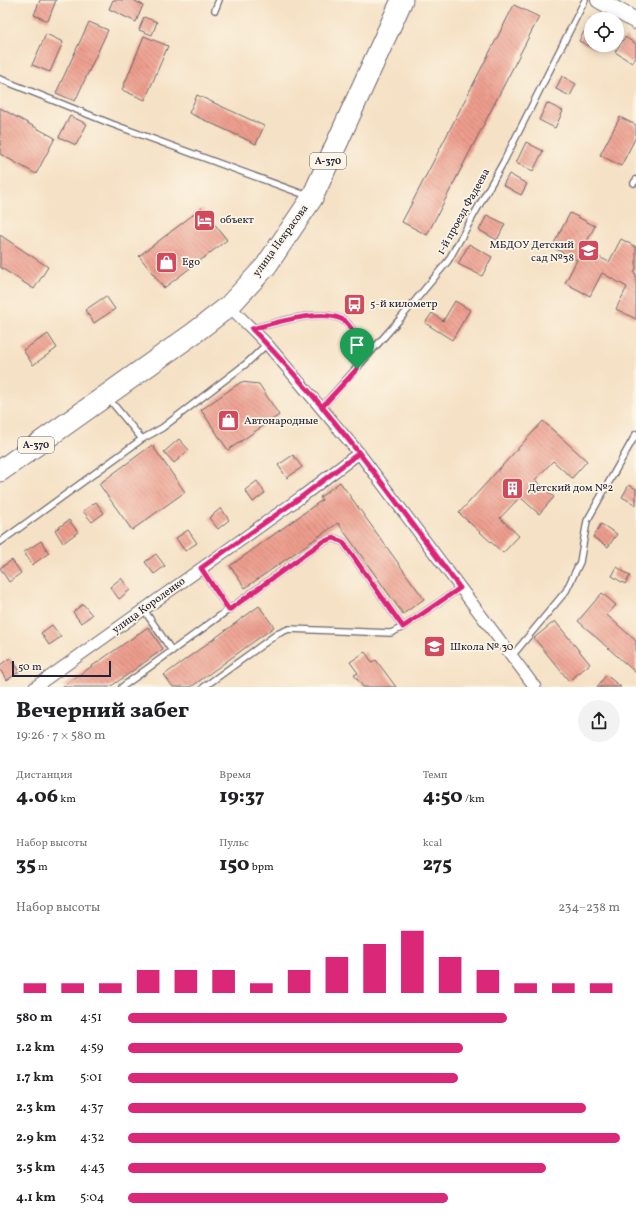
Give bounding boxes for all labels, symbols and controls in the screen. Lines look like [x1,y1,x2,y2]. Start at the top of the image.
map controls [584,12,624,52]
button: locate [584,12,624,52]
road number: А-370 [310,153,346,169]
street label: 1-й проезд Фадеева [434,166,494,258]
street label: улица Некрасова [250,201,313,280]
hotel icon: объект [192,207,218,233]
place label: объект [220,213,254,228]
place label: МБДОУ Детский сад №38 [490,238,574,266]
school or university icon: МБДОУ Детский сад №38 [576,238,602,264]
shop icon: Ego [153,249,179,275]
place label: Ego [182,255,200,270]
bus stop icon: 5-й километр [341,291,367,317]
place label: 5-й километр [370,297,438,312]
pin [340,328,374,369]
icon: arrive [346,334,368,356]
shop icon: Автонародные [215,408,241,434]
place label: Автонародные [244,414,318,429]
road number: А-370 [18,437,54,453]
building icon: Детский дом №2 [500,475,526,501]
place label: Детский дом №2 [528,481,614,496]
street label: улица Короленко [109,574,189,638]
school or university icon: Школа № 30 [421,634,447,660]
place label: Школа № 30 [450,640,514,655]
scale bar [12,659,111,678]
text: 50 m [18,660,42,675]
text: Вечерний забег [16,696,189,727]
button: share [578,700,620,742]
text: 19:26 · 7 × 580 m [16,727,106,745]
text: Дистанция [16,768,73,783]
text: Время [219,768,251,783]
text: Темп [423,768,447,783]
text: 4.06 [16,783,58,811]
text: 19:37 [219,783,265,811]
text: 4:50 [423,783,463,811]
text: km [58,792,76,807]
text: /km [463,792,485,807]
text: Набор высоты [16,836,87,851]
text: Пульс [219,836,249,851]
text: kcal [423,836,442,851]
text: 35 [16,851,36,879]
text: 150 [219,851,249,879]
text: 275 [423,851,452,879]
text: m [36,860,48,875]
text: bpm [249,860,274,875]
text: Набор высоты [16,899,100,917]
text: 234–238 m [558,899,620,917]
text: 580 m [16,1009,53,1027]
text: 4:51 [80,1009,102,1027]
text: 1.2 km [16,1039,55,1057]
text: 4:59 [80,1039,104,1057]
text: 1.7 km [16,1069,54,1087]
text: 5:01 [80,1069,102,1087]
text: 2.3 km [16,1099,56,1117]
text: 4:37 [80,1099,104,1117]
text: 2.9 km [16,1129,57,1147]
text: 4:32 [80,1129,104,1147]
text: 3.5 km [16,1159,56,1177]
text: 4:43 [80,1159,105,1177]
text: 4.1 km [16,1189,56,1207]
text: 5:04 [80,1189,105,1207]

